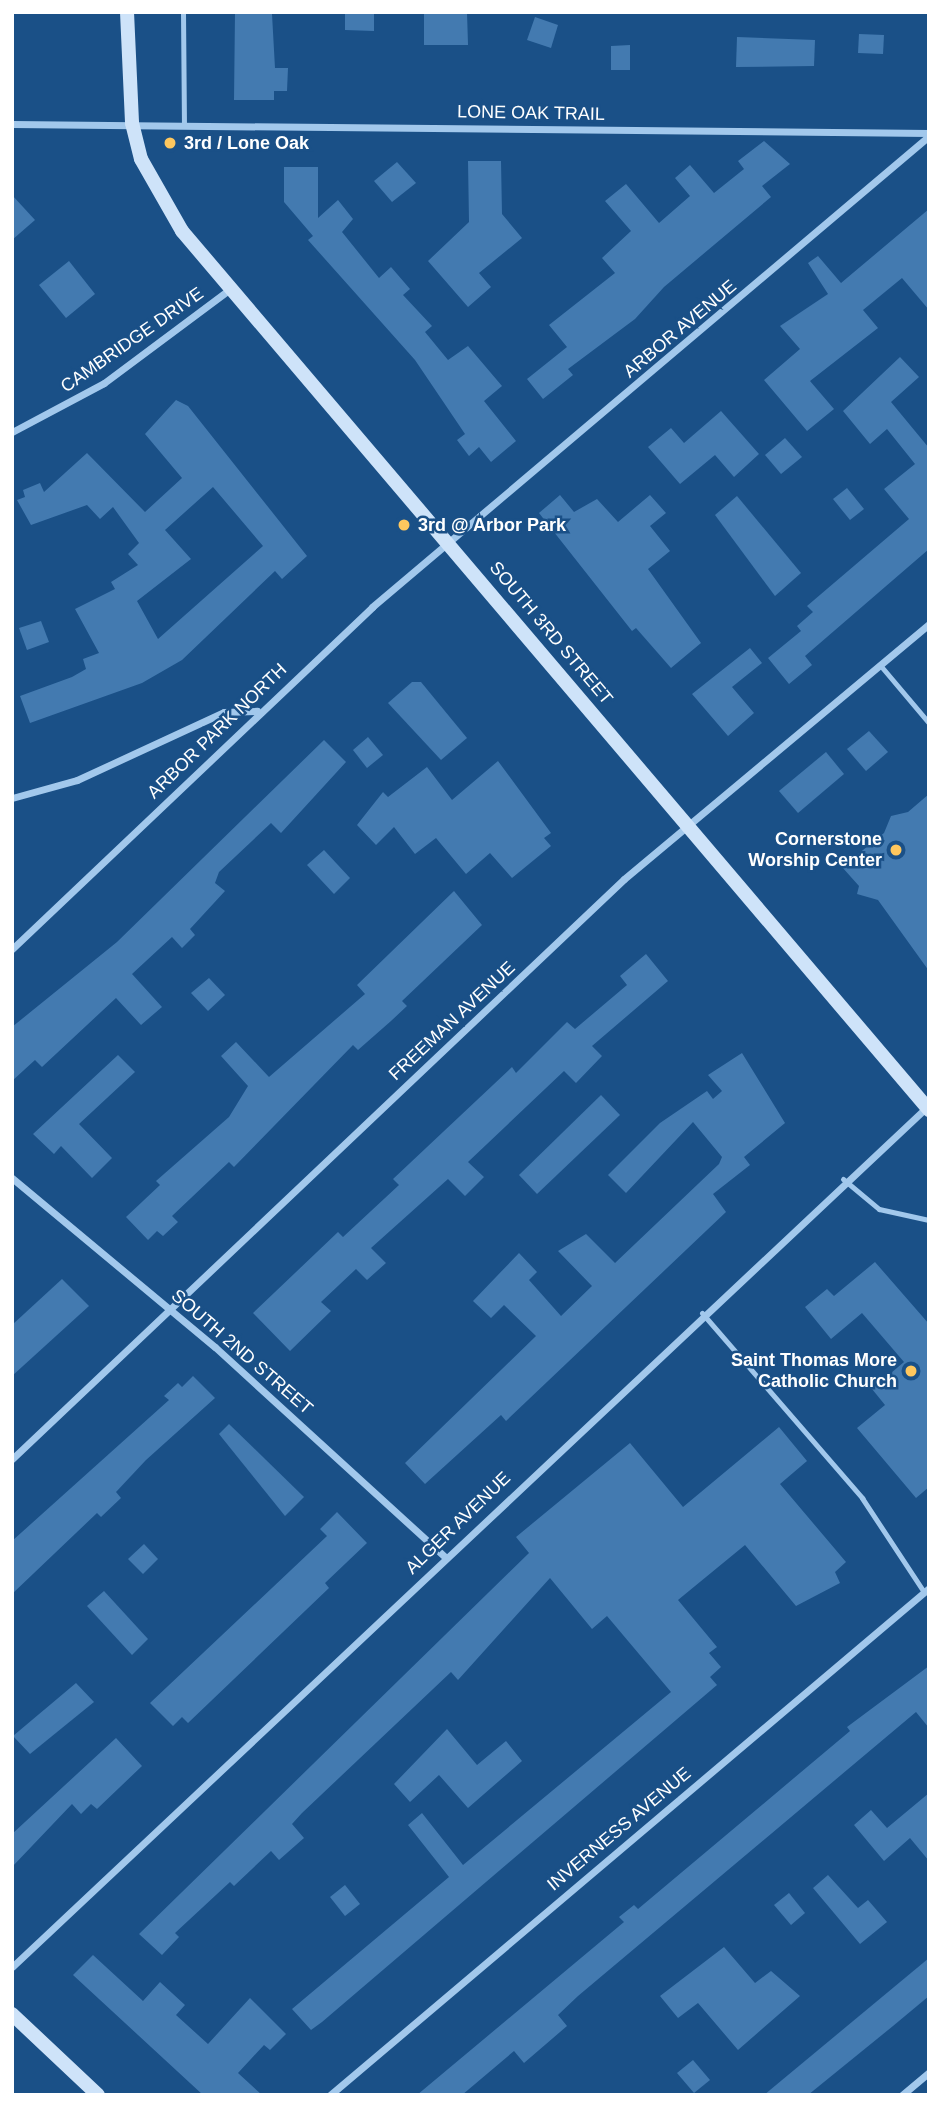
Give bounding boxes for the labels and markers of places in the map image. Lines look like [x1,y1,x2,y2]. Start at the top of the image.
place label: 3rd / Lone Oak [184,132,309,154]
marker: 3rd / Lone Oak [162,135,178,151]
place label: 3rd @ Arbor Park [418,514,567,536]
marker: 3rd @ Arbor Park [396,517,412,533]
place label: Cornerstone Worship Center [748,829,882,872]
marker: Cornerstone Worship Center [888,842,904,858]
place label: Saint Thomas More Catholic Church [731,1350,897,1392]
marker: Saint Thomas More Catholic Church [903,1363,919,1379]

